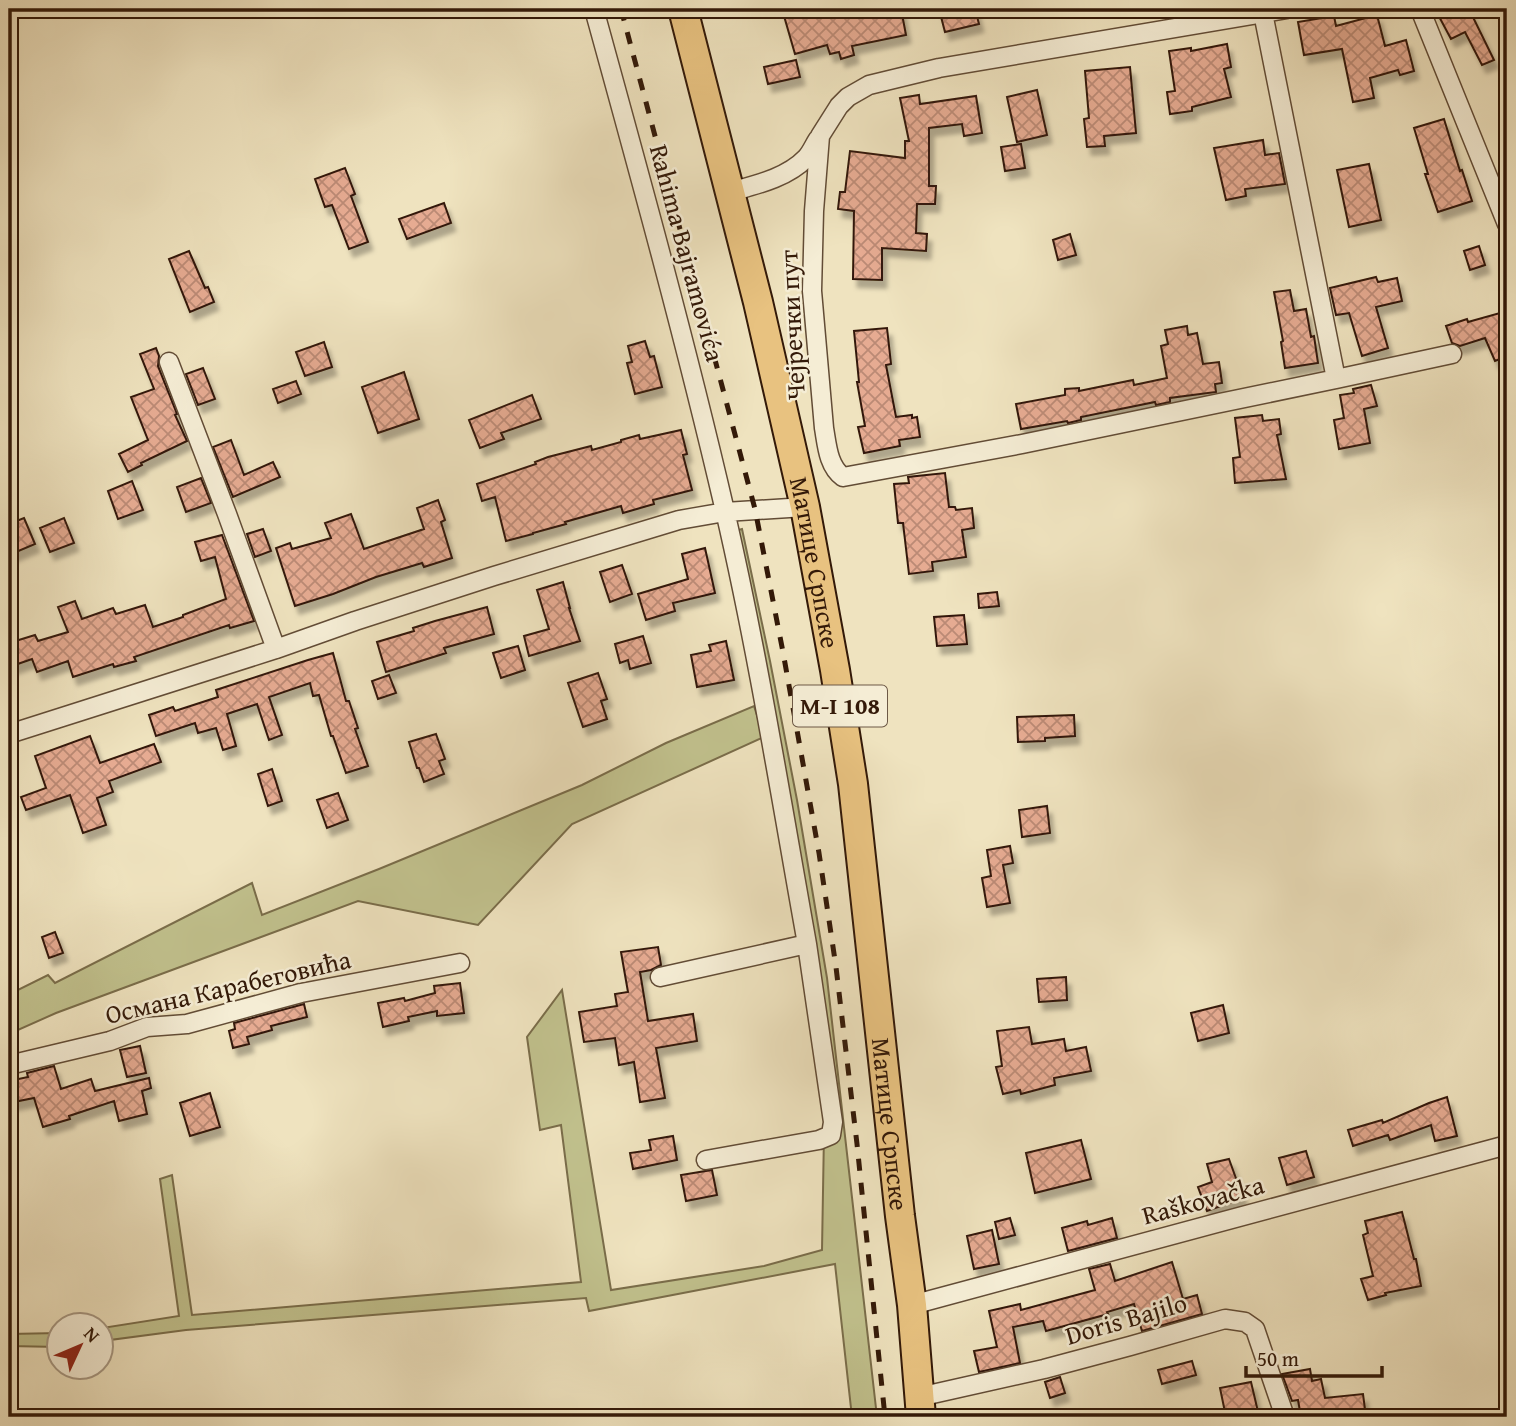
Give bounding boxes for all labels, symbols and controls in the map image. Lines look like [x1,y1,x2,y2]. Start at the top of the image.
street label: Rahima Bajramovića [640,140,735,366]
street label: Чејречки пут [768,248,815,401]
street label: Матице Српске [780,473,851,651]
road number: M-I 108 [793,686,887,726]
street label: Османа Карабеговића [101,939,355,1034]
street label: Матице Српске [862,1036,919,1213]
street label: Raškovačka [1138,1164,1269,1234]
street label: Doris Bajilo [1060,1283,1191,1354]
north arrow [46,1310,116,1380]
text: N [78,1320,107,1349]
scale bar [1246,1335,1383,1379]
text: 50 m [1257,1343,1299,1374]

